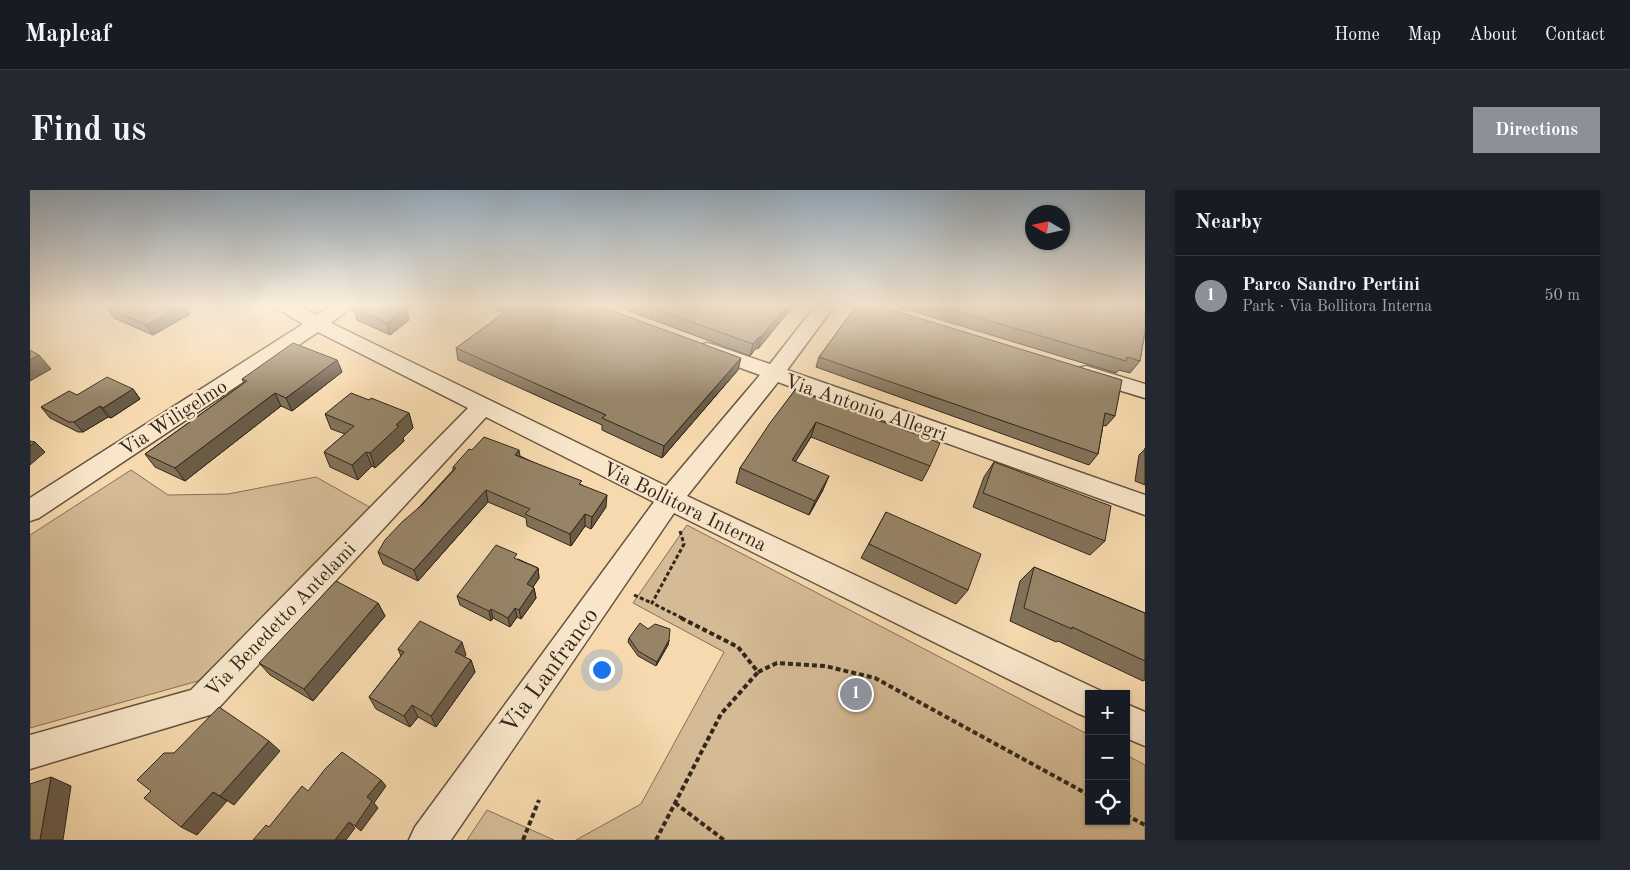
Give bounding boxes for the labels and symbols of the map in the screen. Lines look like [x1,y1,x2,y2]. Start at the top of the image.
north arrow [1025,205,1070,250]
street label: Via Antonio Allegri [782,372,949,446]
street label: Via Wiligelmo [117,377,231,461]
street label: Via Bollitora Interna [599,459,769,556]
street label: Via Benedetto Antelami [203,539,360,702]
street label: Via Lanfranco [497,604,604,738]
your location [589,657,615,683]
pin: 1 [840,675,872,713]

